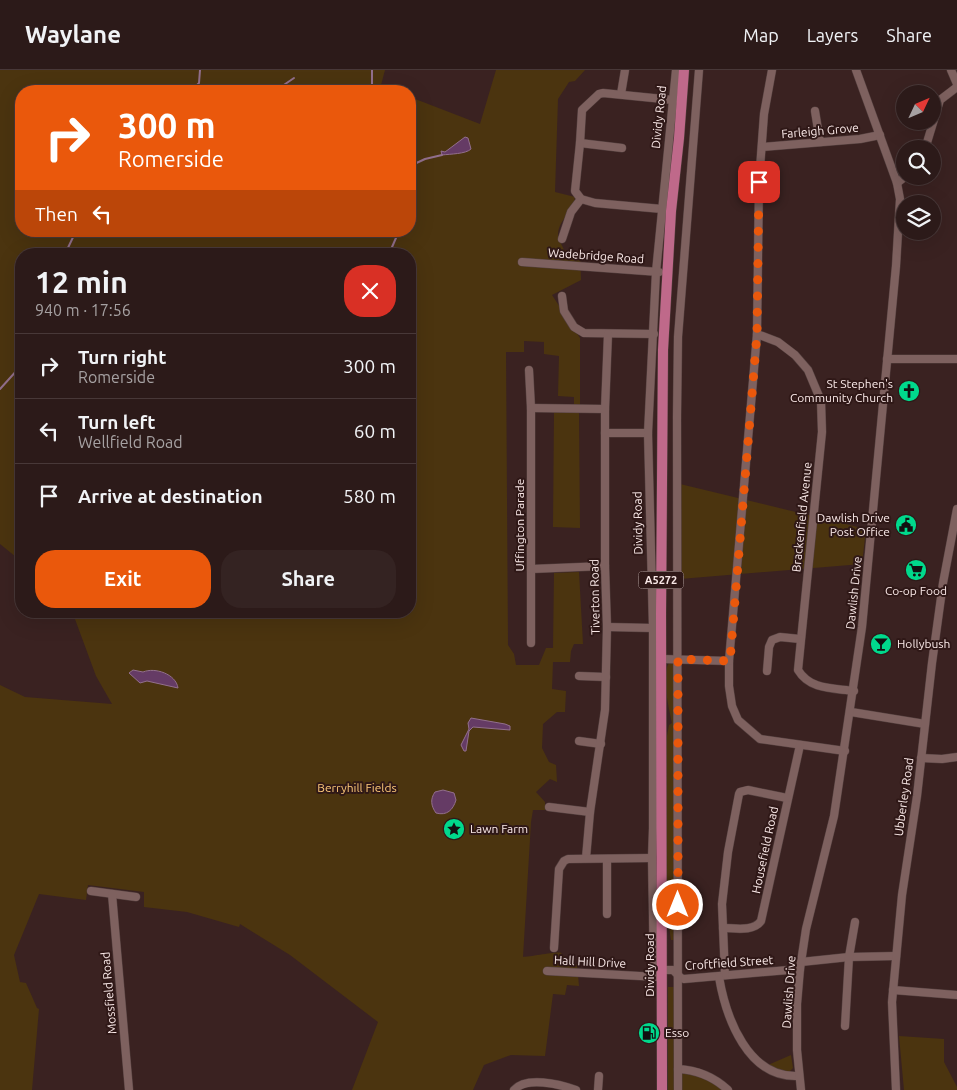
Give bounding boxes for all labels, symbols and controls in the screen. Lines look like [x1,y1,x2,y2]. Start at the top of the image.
text: Waylane [25,21,121,48]
text: Map [743,25,779,45]
text: Layers [807,25,858,45]
text: Share [886,25,932,45]
street label: Dividy Road [649,85,668,149]
north arrow [896,85,941,130]
map controls [896,85,941,240]
icon: right [35,105,100,170]
text: 300 m [118,105,216,145]
street label: Farleigh Grove [781,121,859,140]
button: search [896,140,941,185]
text: Romerside [118,146,224,171]
pin [738,161,780,203]
icon: arrive [745,168,773,196]
button: layers [896,195,941,240]
icon: left [88,200,116,228]
text: Then [35,203,78,225]
street label: Wadebridge Road [548,246,644,265]
text: 12 min [35,265,128,299]
button: close [344,265,396,317]
text: 940 m · 17:56 [35,301,131,319]
text: Turn right [78,346,166,368]
icon: right [35,352,63,380]
text: 300 m [343,355,396,377]
text: Romerside [78,368,155,386]
place label: St Stephen's Community Church [790,377,893,404]
church icon: St Stephen's Community Church [897,379,921,403]
text: Turn left [78,411,156,433]
icon: left [35,417,63,445]
text: 60 m [354,420,396,442]
text: Wellfield Road [78,433,183,451]
street label: Brackenfield Avenue [789,461,814,573]
street label: Uffington Parade [513,479,526,571]
icon: arrive [35,482,63,510]
text: Arrive at destination [78,485,263,507]
text: 580 m [343,485,396,507]
street label: Dividy Road [630,491,645,555]
place label: Dawlish Drive Post Office [817,511,890,538]
public building icon: Dawlish Drive Post Office [894,513,918,537]
button: Exit [35,550,211,608]
button: Share [221,550,396,608]
street label: Dawlish Drive [843,556,864,630]
supermarket icon: Co-op Food [904,558,928,582]
street label: Tiverton Road [587,559,602,635]
road number: A5272 [638,572,684,588]
place label: Co-op Food [885,584,947,597]
bar icon: Hollybush [869,632,893,656]
place label: Hollybush [897,637,950,650]
street label: Ubberley Road [892,757,915,837]
park label: Berryhill Fields [317,781,397,794]
street label: Housefield Road [749,805,780,895]
place icon: Lawn Farm [442,817,466,841]
place label: Lawn Farm [470,822,528,835]
position arrow [651,878,703,930]
street label: Dividy Road [643,933,656,997]
street label: Mossfield Road [98,951,119,1035]
street label: Hall Hill Drive [554,953,626,970]
street label: Croftfield Street [684,953,774,972]
street label: Dawlish Drive [779,955,798,1029]
fuel station icon: Esso [637,1021,661,1045]
place label: Esso [665,1026,689,1039]

